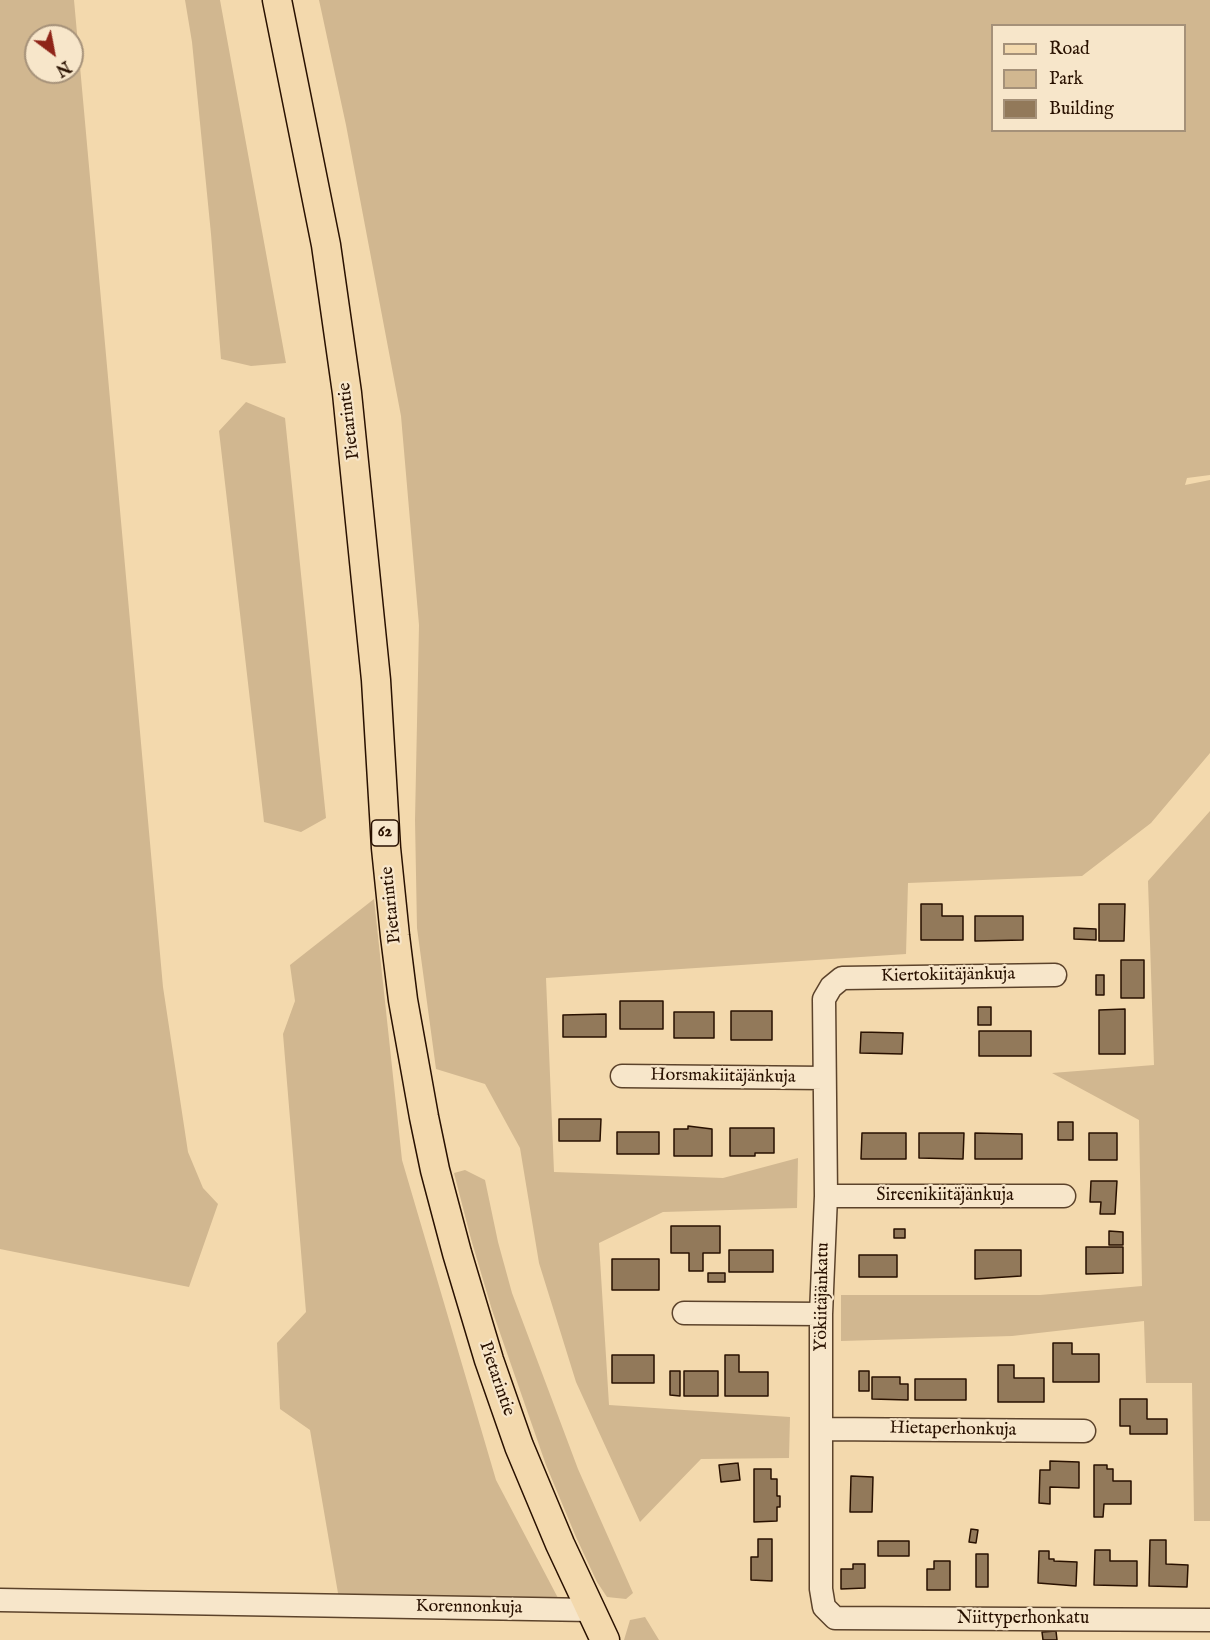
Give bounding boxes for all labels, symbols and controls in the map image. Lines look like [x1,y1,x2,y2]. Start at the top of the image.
north arrow [24,24,84,84]
legend [991,24,1186,132]
text: Road [1049,38,1090,61]
text: N [51,55,74,80]
text: Park [1049,68,1083,91]
text: Building [1049,98,1114,121]
street label: Pietarintie [335,381,365,461]
road number: 62 [372,820,398,846]
street label: Pietarintie [377,865,407,945]
street label: Kiertokiitäjänkuja [881,964,1015,988]
street label: Horsmakiitäjänkuja [650,1065,796,1089]
street label: Sireenikiitäjänkuja [876,1185,1014,1207]
street label: Yökiitäjänkatu [811,1242,835,1352]
street label: Pietarintie [473,1339,519,1419]
street label: Hietaperhonkuja [889,1418,1017,1442]
street label: Korennonkuja [415,1596,523,1620]
street label: Niittyperhonkatu [957,1608,1089,1630]

